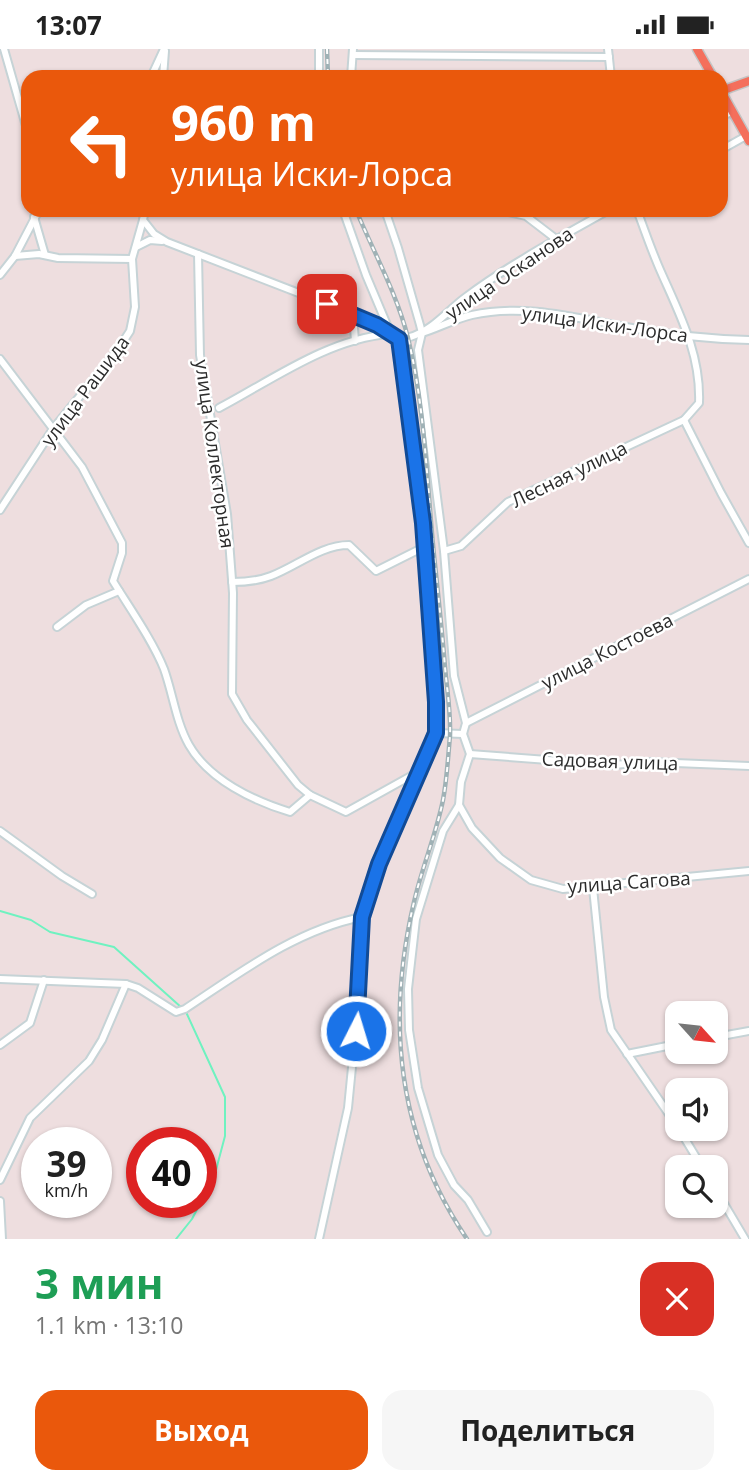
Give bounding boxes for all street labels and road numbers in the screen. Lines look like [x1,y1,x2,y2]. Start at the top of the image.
street label: улица Осканова [440,221,578,325]
street label: улица Иски-Лорса [520,299,690,349]
street label: улица Рашида [35,330,135,452]
street label: улица Коллекторная [189,358,241,550]
street label: Лесная улица [507,435,631,513]
street label: улица Костоева [537,607,677,695]
street label: Садовая улица [541,746,679,776]
street label: улица Сагова [567,865,691,899]

